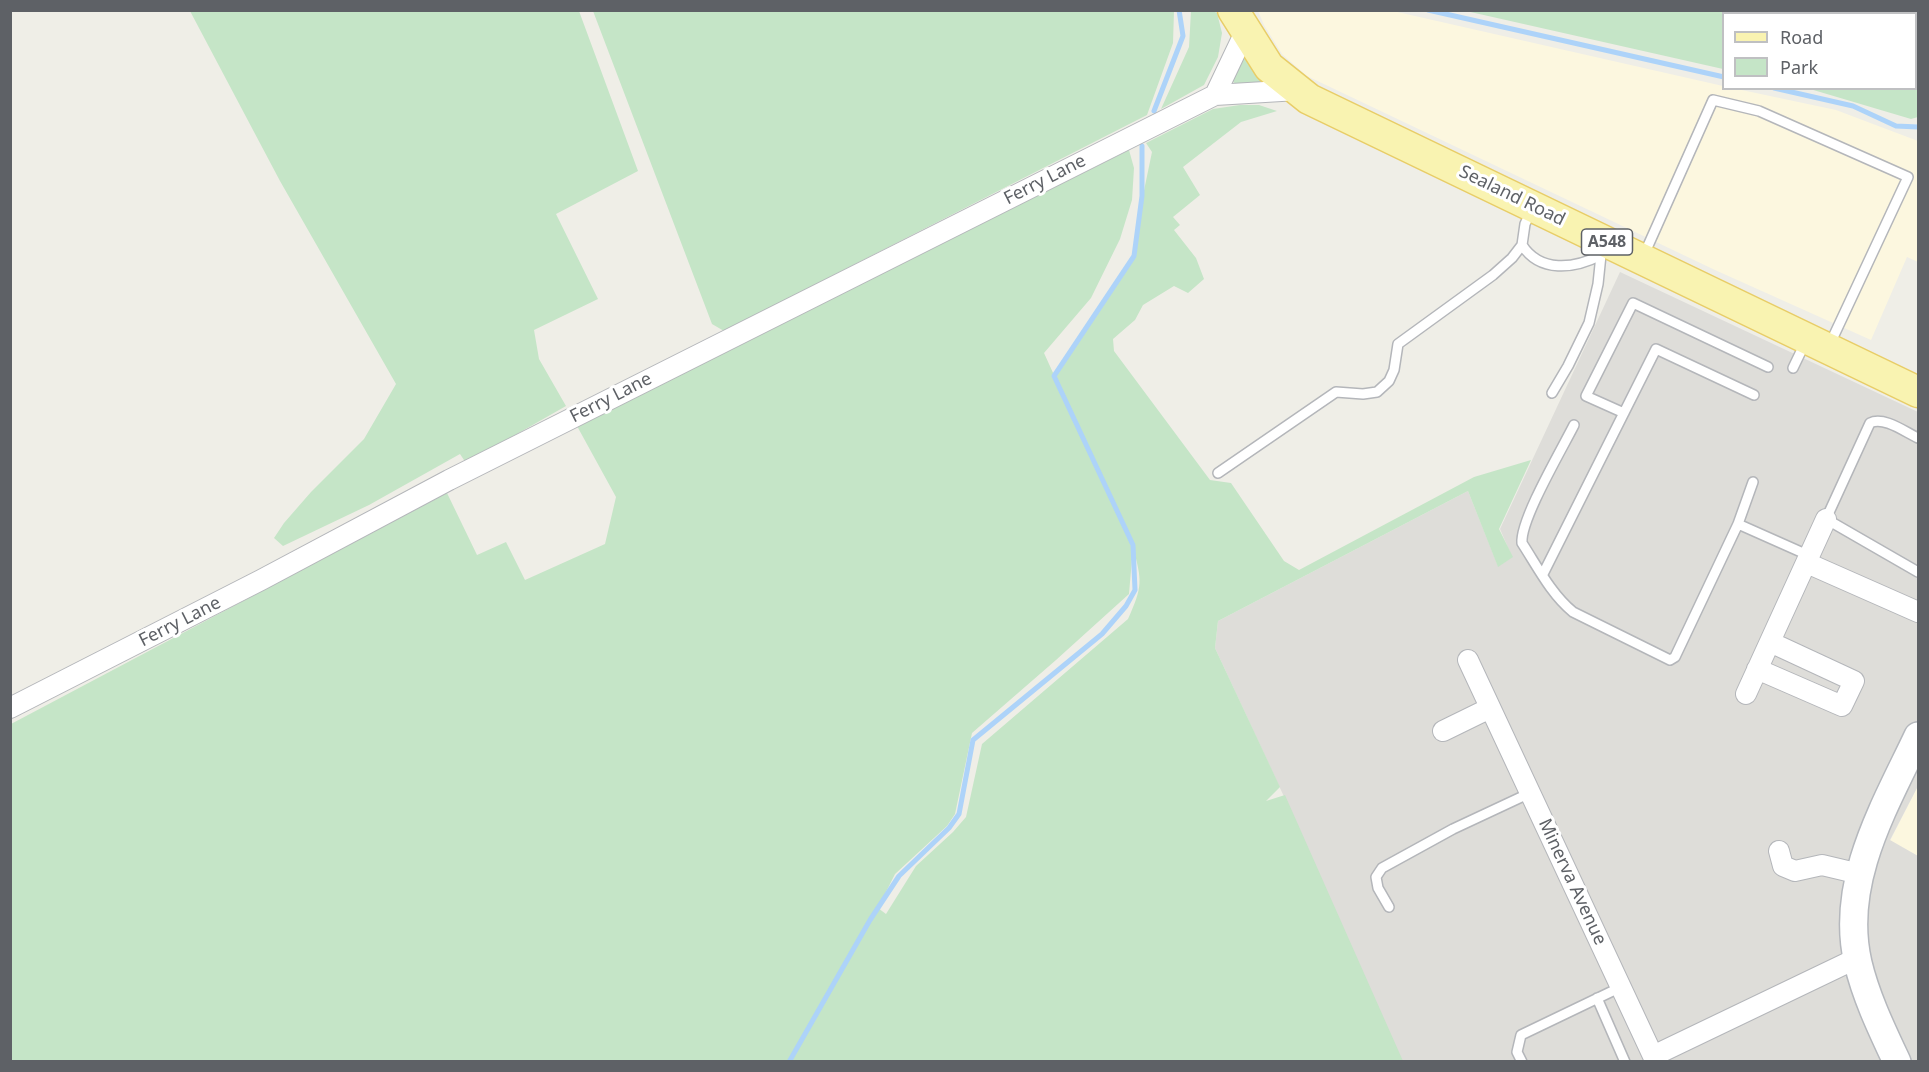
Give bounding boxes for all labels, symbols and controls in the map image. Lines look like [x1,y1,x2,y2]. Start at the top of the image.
legend [1722,12,1917,90]
text: Road [1780,25,1823,49]
text: Park [1780,55,1818,79]
street label: Ferry Lane [1000,150,1090,210]
street label: Sealand Road [1456,161,1568,231]
road number: A548 [1582,229,1632,255]
street label: Ferry Lane [566,368,656,428]
street label: Ferry Lane [135,592,225,652]
street label: Minerva Avenue [1533,815,1611,949]

